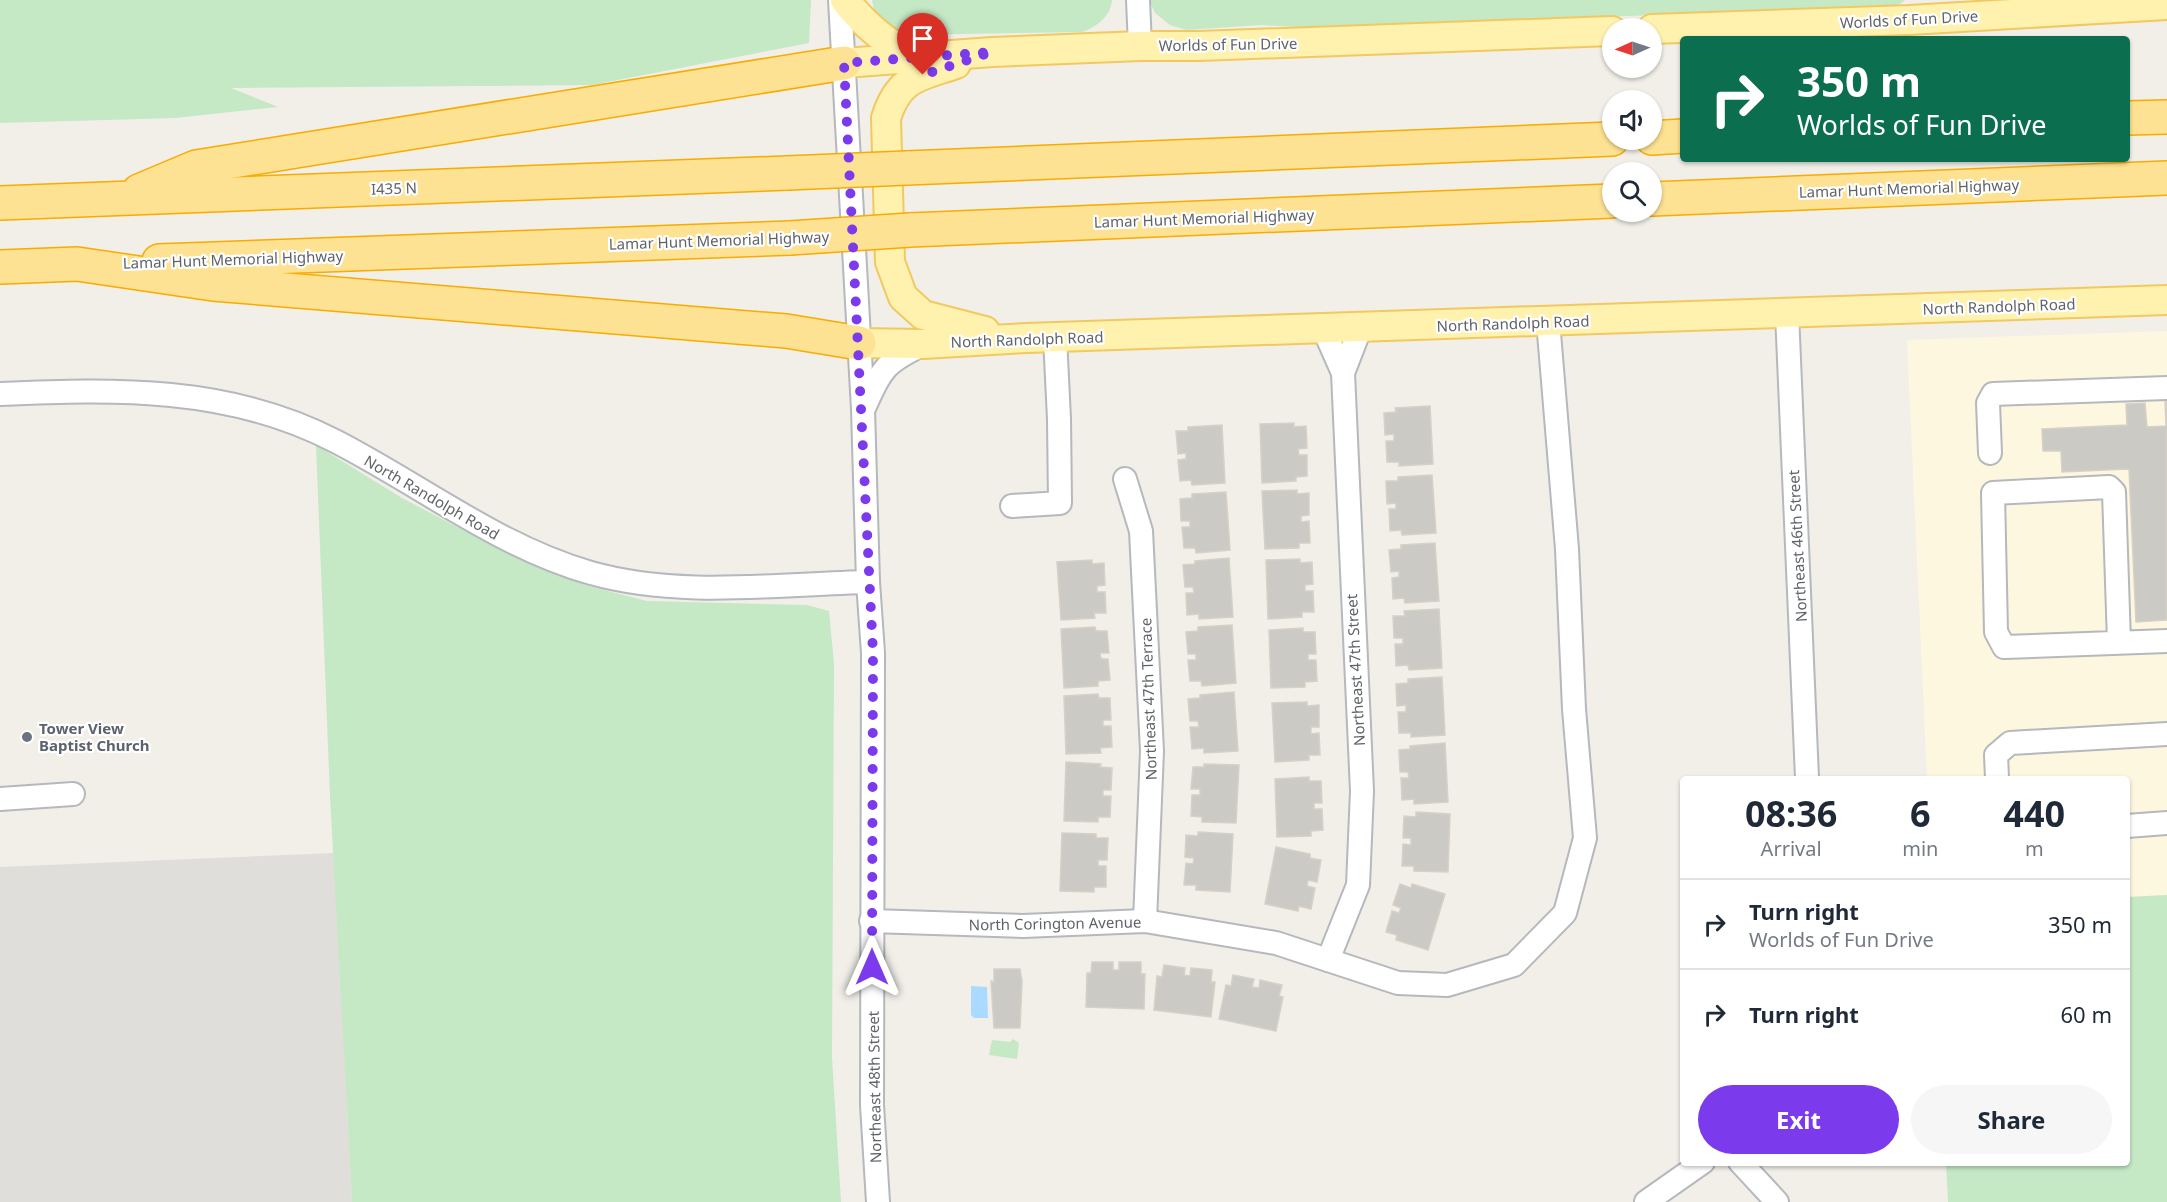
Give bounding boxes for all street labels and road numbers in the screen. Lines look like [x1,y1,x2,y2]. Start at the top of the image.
street label: Worlds of Fun Drive [1839,5,1979,33]
street label: Worlds of Fun Drive [1159,33,1297,55]
street label: Lamar Hunt Memorial Highway [1798,174,2020,202]
street label: I435 N [371,177,417,199]
street label: Lamar Hunt Memorial Highway [1093,204,1315,232]
street label: Lamar Hunt Memorial Highway [608,226,830,254]
street label: Lamar Hunt Memorial Highway [122,245,344,273]
street label: North Randolph Road [1922,293,2076,319]
street label: North Randolph Road [1436,310,1590,336]
street label: North Randolph Road [950,326,1104,352]
street label: North Randolph Road [361,450,503,544]
street label: Northeast 46th Street [1783,469,1811,623]
street label: Northeast 47th Street [1341,593,1369,747]
street label: Northeast 47th Terrace [1135,617,1161,781]
street label: North Corington Avenue [968,911,1142,935]
street label: Northeast 48th Street [863,1010,885,1163]

